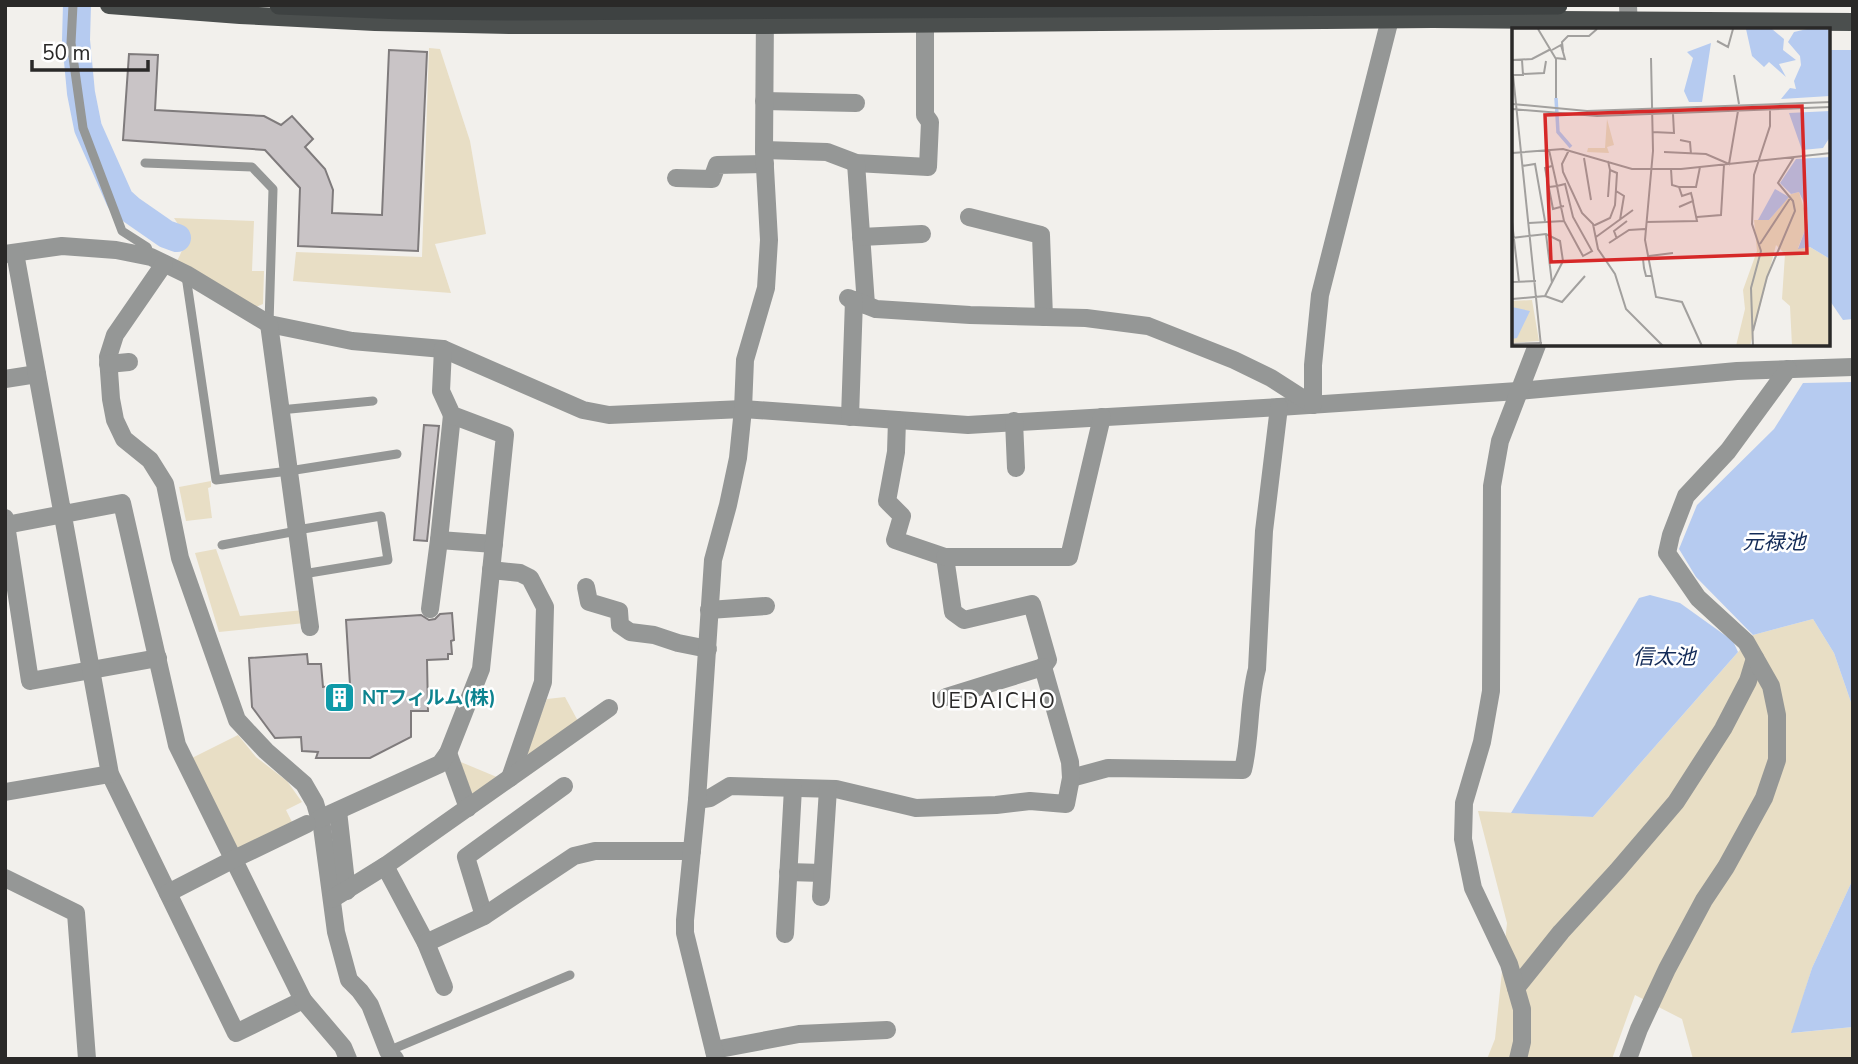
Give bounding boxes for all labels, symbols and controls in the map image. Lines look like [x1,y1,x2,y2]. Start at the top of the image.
scale bar [32,28,147,72]
inset map [1512,28,1830,346]
text: 50 m [42,39,91,67]
water label: 元禄池 [1743,528,1807,556]
water label: 信太池 [1633,643,1697,671]
building icon: NTフィルム(株) [322,680,356,714]
place label: NTフィルム(株) [362,685,496,711]
district label: UEDAICHO [931,687,1057,715]

